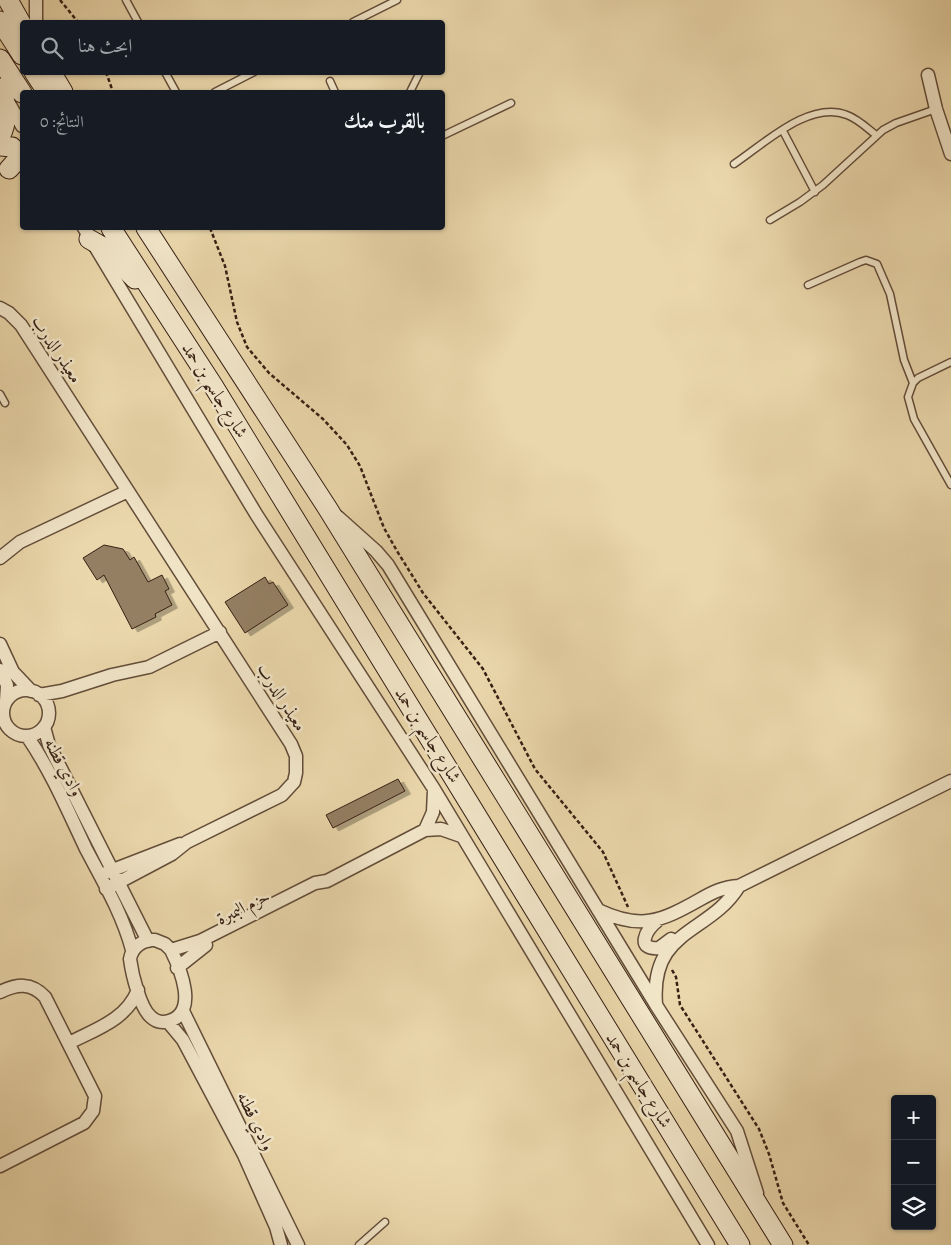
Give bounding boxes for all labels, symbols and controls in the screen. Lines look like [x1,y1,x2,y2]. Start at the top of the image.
search box [20,20,445,75]
text: ابحث هنا [78,33,132,59]
icon: search [38,34,66,62]
text: بالقرب منك [344,107,425,135]
text: النتائج: 0 [40,111,84,133]
street label: معيذر الدرب [26,310,88,388]
street label: شارع جاسم بن حمد [171,338,254,446]
street label: معيذر الدرب [252,658,312,736]
street label: شارع جاسم بن حمد [384,683,467,791]
street label: وادي قطنه [36,734,89,802]
street label: حزم البمبرة [212,884,276,934]
street label: شارع جاسم بن حمد [595,1028,678,1136]
street label: وادي قطنه [229,1087,281,1156]
map controls [891,1095,936,1230]
button: + [891,1095,936,1140]
button: − [891,1140,936,1185]
button: layers [891,1185,936,1230]

